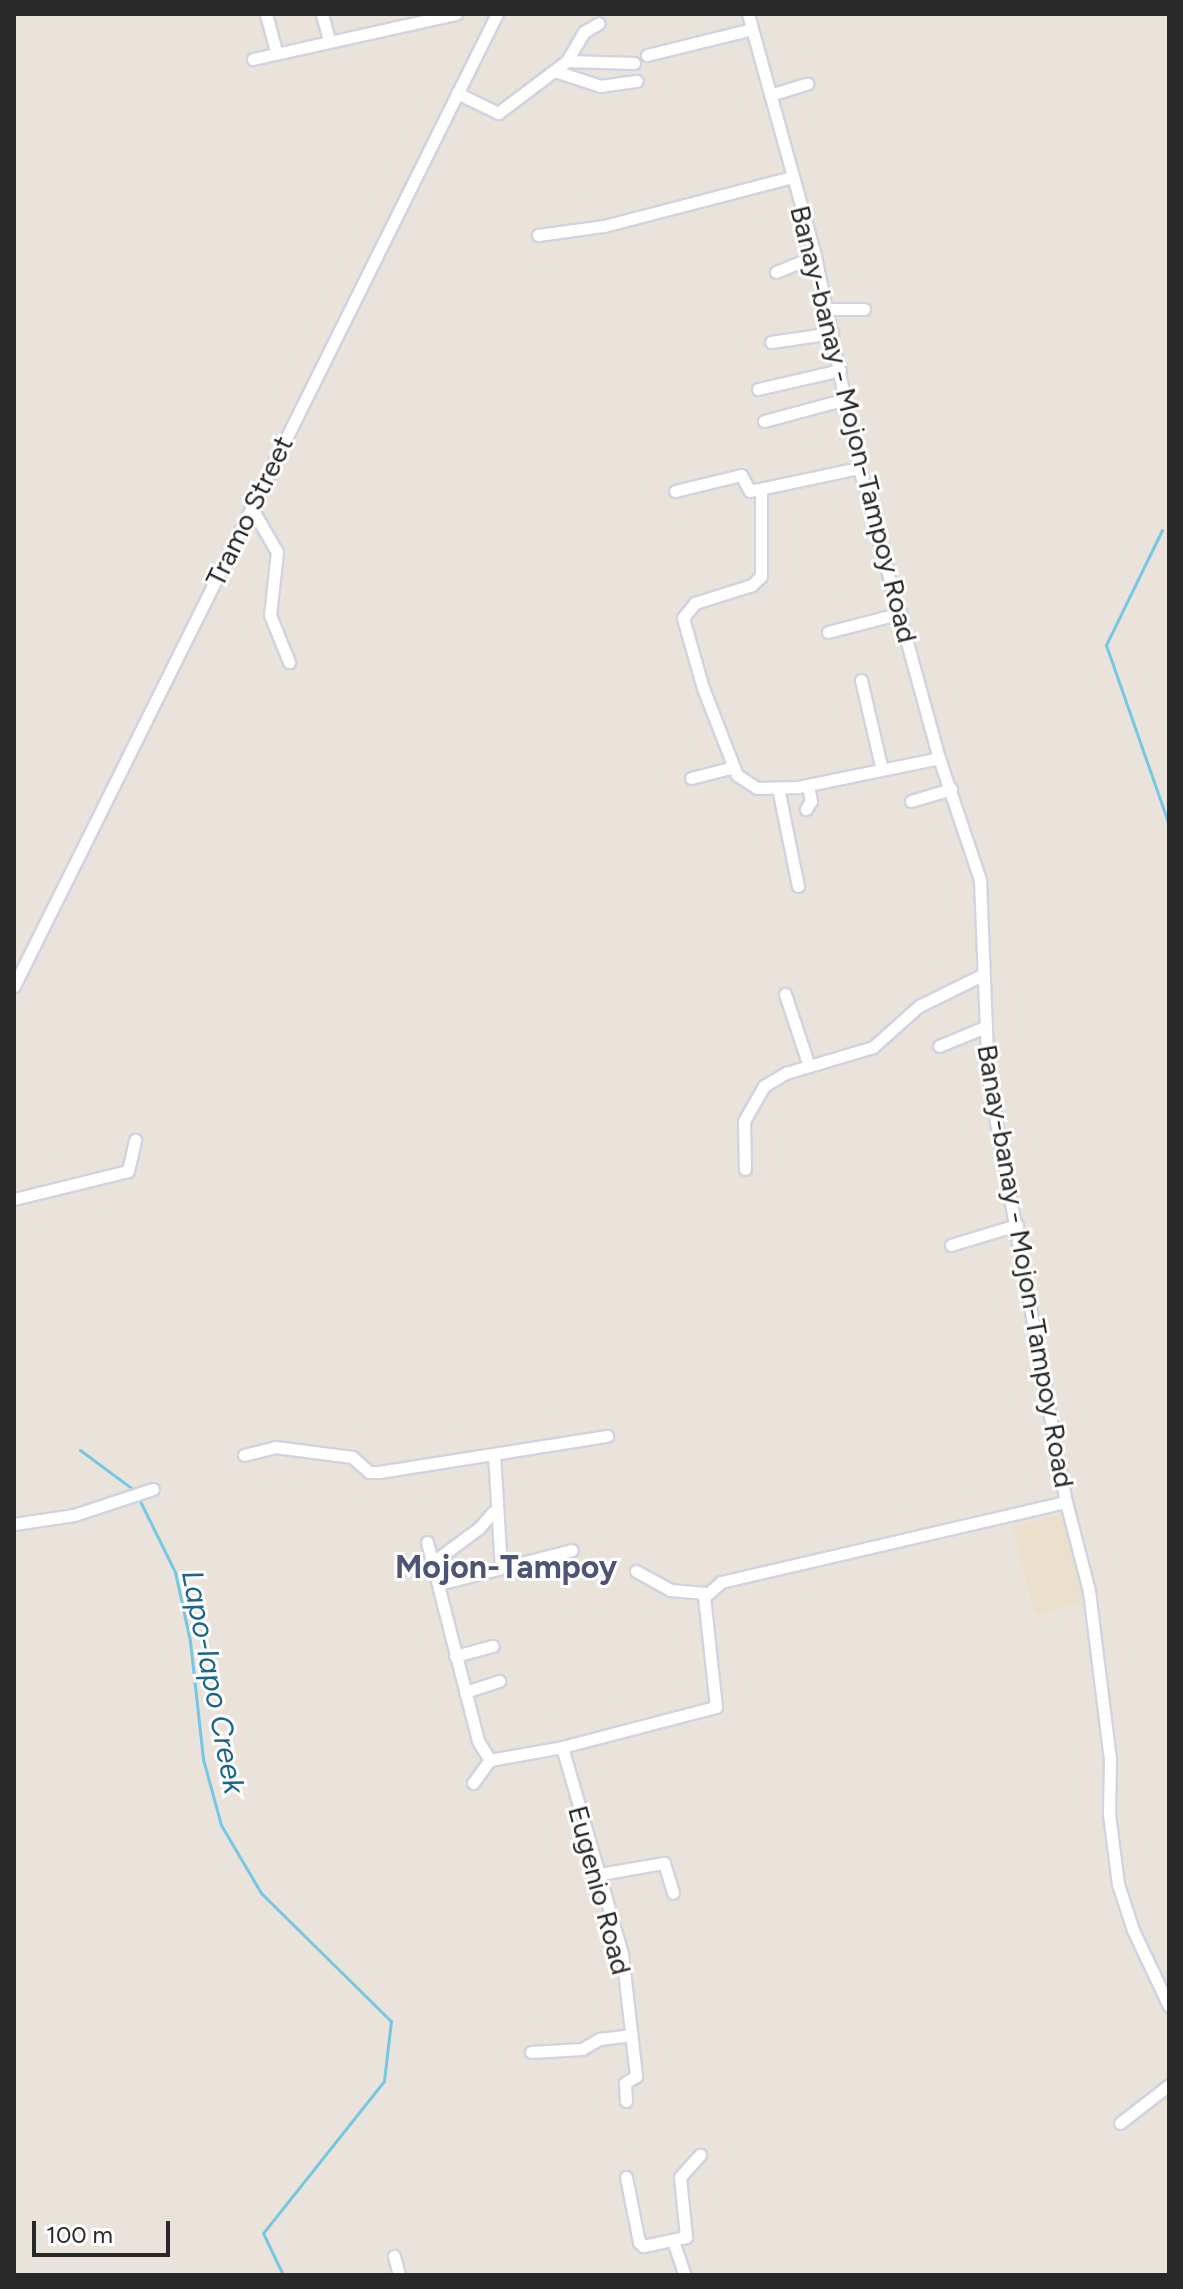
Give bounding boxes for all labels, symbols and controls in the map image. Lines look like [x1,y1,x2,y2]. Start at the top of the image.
street label: Banay-banay - Mojon-Tampoy Road [783,202,925,646]
street label: Tramo Street [198,430,300,592]
street label: Banay-banay - Mojon-Tampoy Road [970,1042,1082,1490]
district label: Mojon-Tampoy [395,1548,617,1586]
water label: Lapo-lapo Creek [174,1567,252,1797]
street label: Eugenio Road [561,1802,639,1978]
scale bar [36,2205,174,2255]
text: 100 m [46,2220,113,2249]

